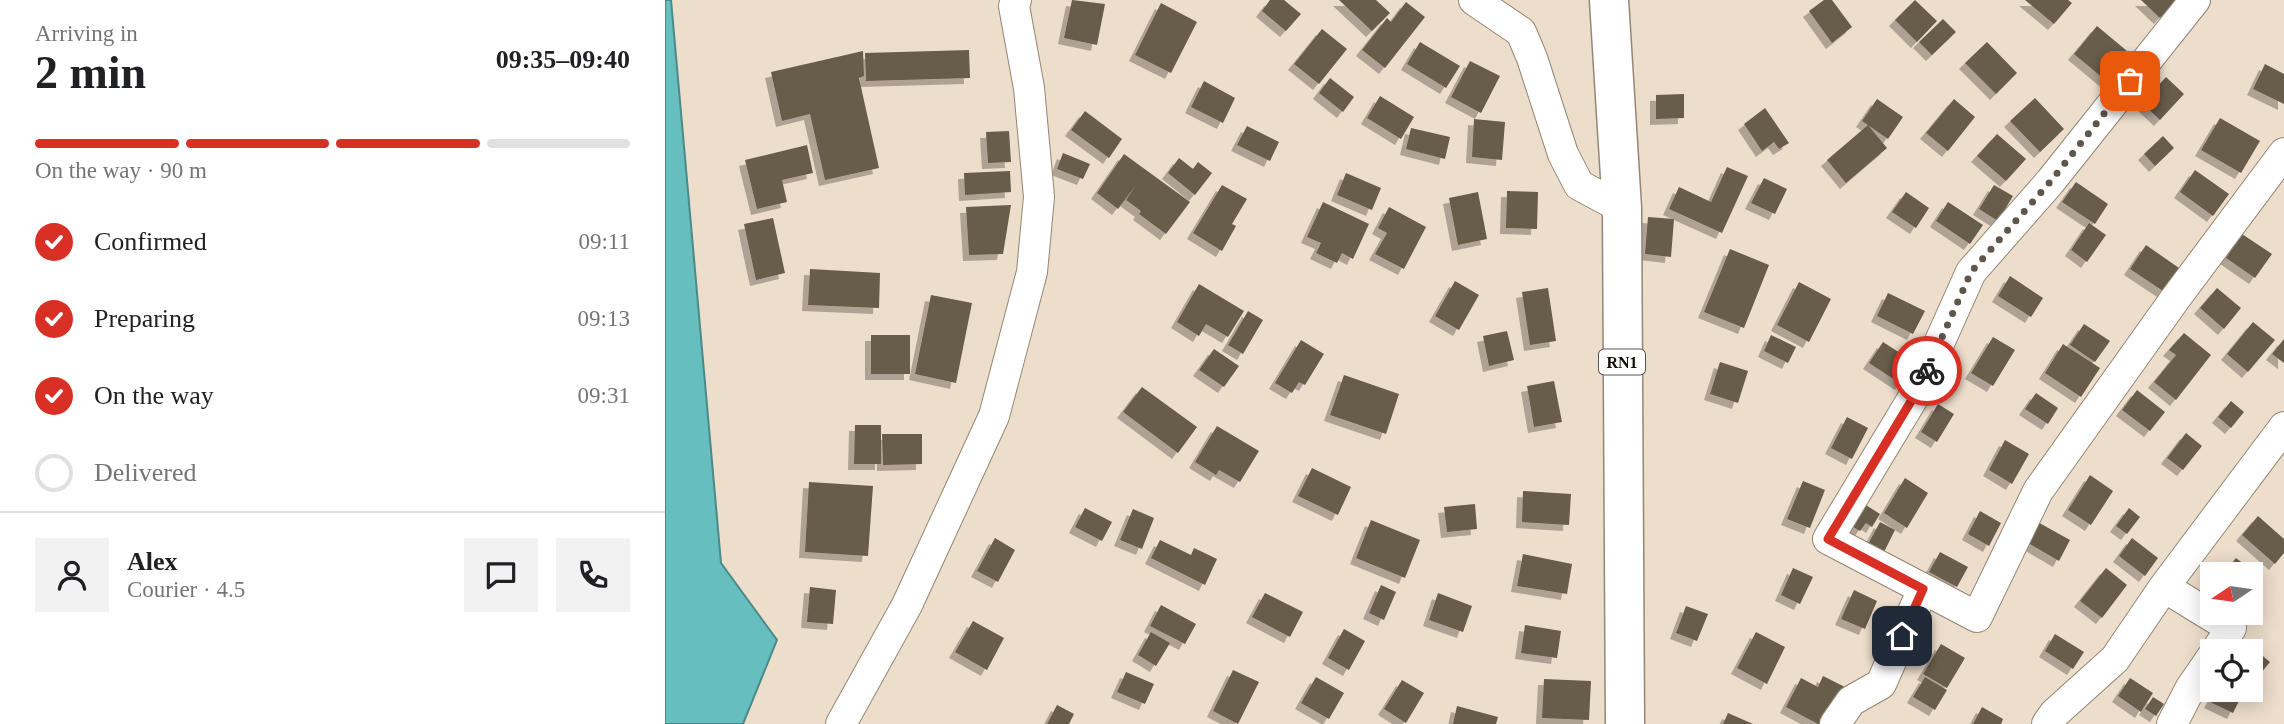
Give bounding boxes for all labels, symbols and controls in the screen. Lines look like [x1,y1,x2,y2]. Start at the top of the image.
text: Arriving in [35,21,138,46]
text: 09:35–09:40 [496,45,630,74]
text: 2 min [35,47,146,98]
pin [2100,51,2160,111]
icon: bag [2111,62,2149,100]
text: On the way · 90 m [35,158,207,183]
icon: check [35,223,73,261]
text: Confirmed [94,227,207,256]
text: 09:11 [578,229,630,254]
icon: check [35,300,73,338]
text: Preparing [94,304,195,333]
text: 09:13 [578,306,630,331]
courier [1892,336,1962,406]
road number: RN1 [1599,350,1645,374]
icon: bike [1908,352,1946,390]
icon: check [35,377,73,415]
text: On the way [94,381,214,410]
text: 09:31 [578,383,630,408]
text: Delivered [94,458,197,487]
button: person [35,538,109,612]
button: chat [464,538,538,612]
button: phone [556,538,630,612]
text: Alex [127,547,178,576]
north arrow [2200,562,2263,625]
map controls [2200,562,2263,702]
text: Courier · 4.5 [127,577,245,602]
pin [1872,606,1932,666]
icon: home [1883,617,1921,655]
button: locate [2200,639,2263,702]

